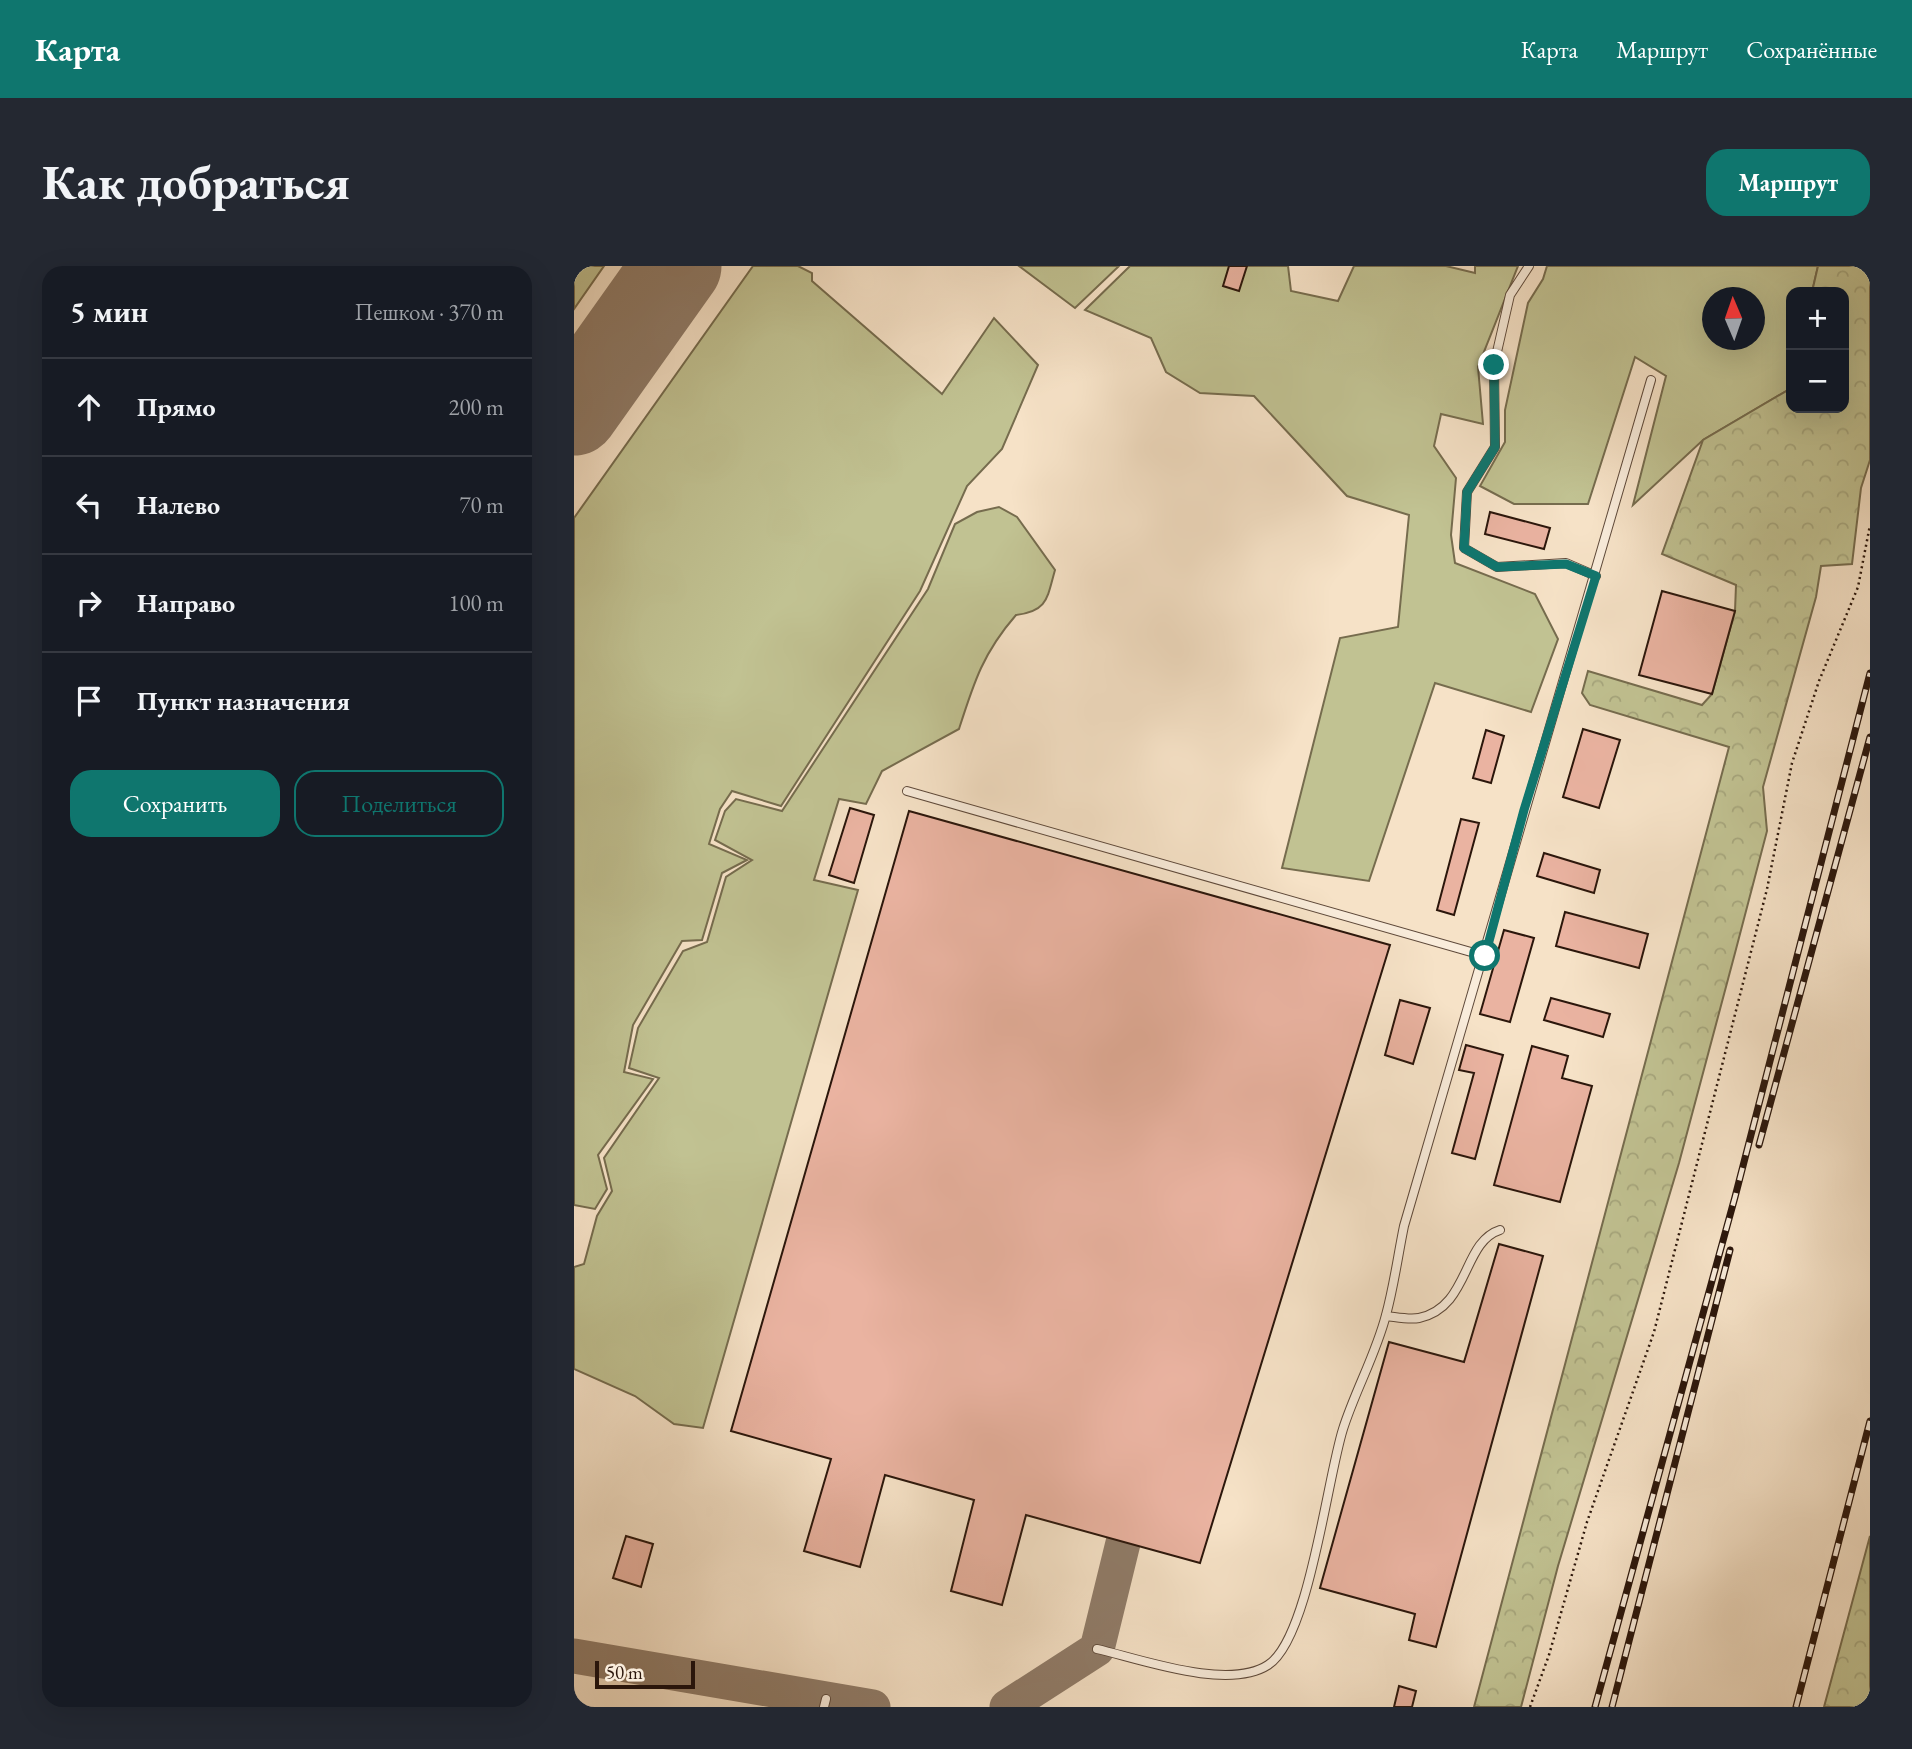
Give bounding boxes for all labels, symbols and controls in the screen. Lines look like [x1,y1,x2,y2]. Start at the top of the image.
text: Карта [35,28,120,71]
text: Карта [1521,34,1578,65]
text: Маршрут [1616,34,1708,65]
text: Сохранённые [1746,34,1877,65]
button: Маршрут [1706,149,1870,216]
text: Как добраться [42,150,350,214]
north arrow [1702,287,1765,350]
map controls [1786,287,1849,413]
button: + [1786,287,1849,350]
text: 5 мин [70,292,148,331]
text: Пешком · 370 m [355,297,504,327]
route end [1478,349,1509,380]
button: − [1786,350,1849,413]
icon: ahead [70,388,108,426]
text: Прямо [137,390,216,424]
text: 200 m [448,392,504,422]
icon: left [70,486,108,524]
text: Налево [137,488,220,522]
text: 70 m [459,490,504,520]
icon: right [70,584,108,622]
text: Направо [137,586,235,620]
text: 100 m [448,588,504,618]
icon: arrive [70,682,108,720]
text: Пункт назначения [137,684,350,718]
button: Сохранить [70,770,280,837]
button: Поделиться [294,770,504,837]
route start [1469,940,1500,971]
scale bar [595,1658,695,1690]
text: 50 m [606,1660,643,1685]

